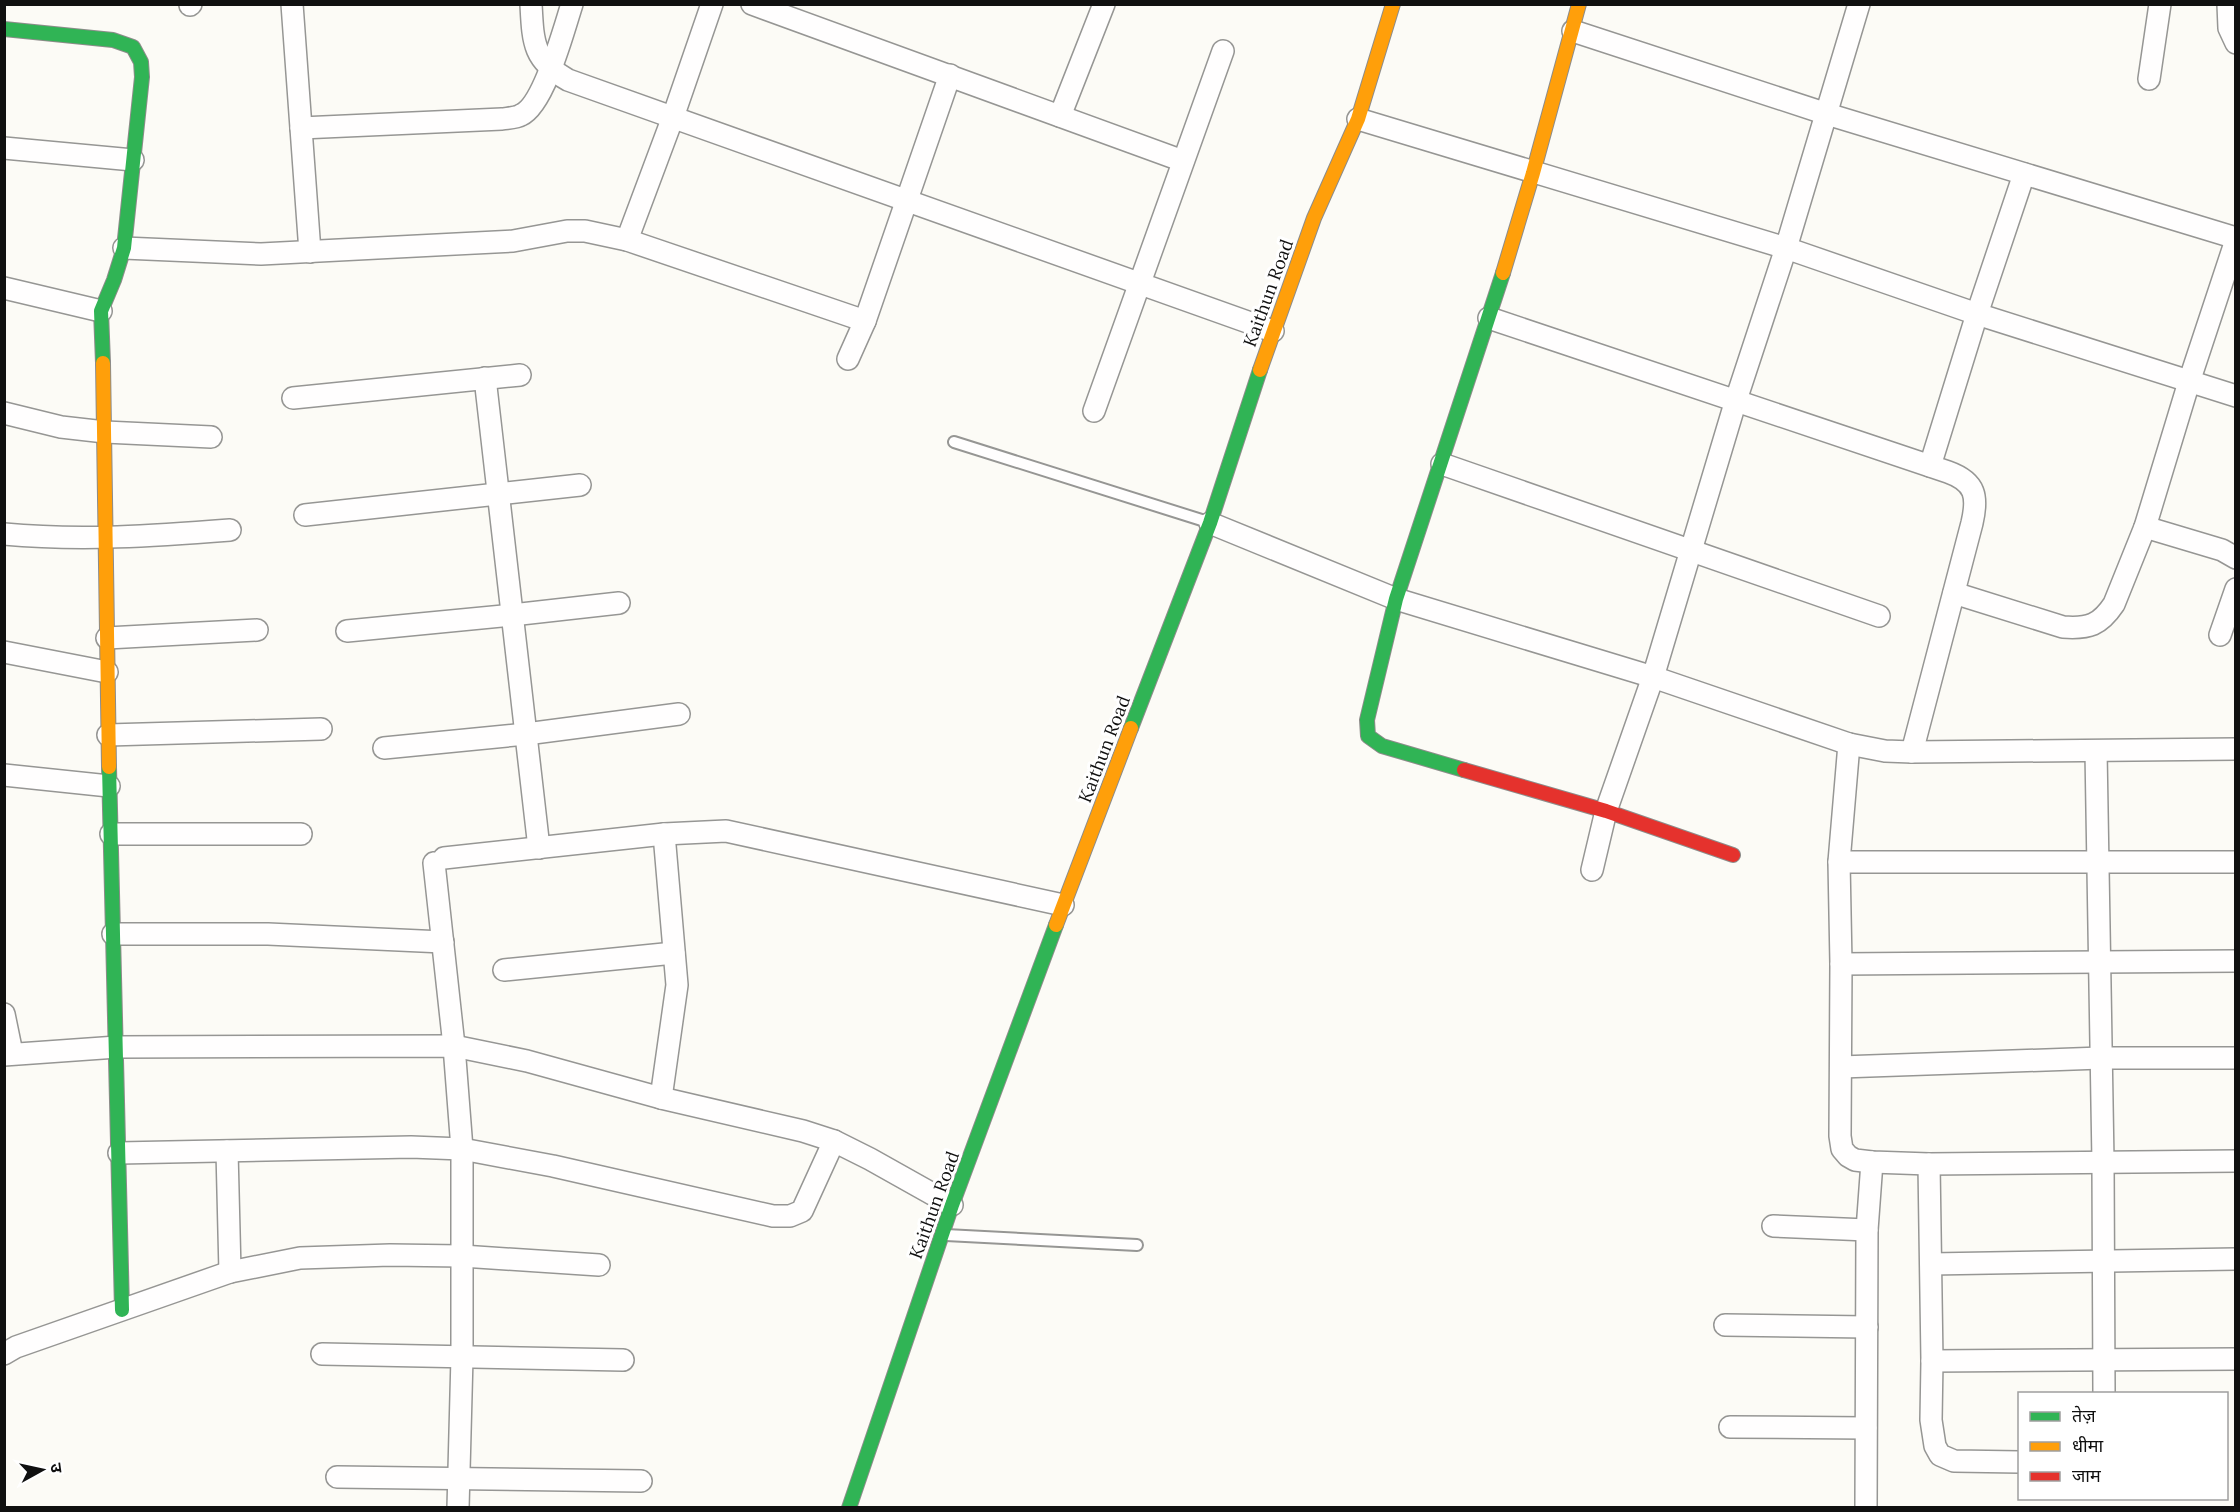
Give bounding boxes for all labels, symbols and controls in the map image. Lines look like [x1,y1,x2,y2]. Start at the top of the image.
street label: Kaithun Road [1238,236,1298,350]
street label: Kaithun Road [1073,692,1135,806]
street label: Kaithun Road [904,1148,964,1262]
legend [2018,1392,2228,1500]
text: तेज़ [2072,1404,2096,1427]
text: धीमा [2072,1434,2103,1457]
north arrow [12,1440,72,1500]
text: उ [46,1462,67,1475]
text: जाम [2072,1464,2102,1487]

